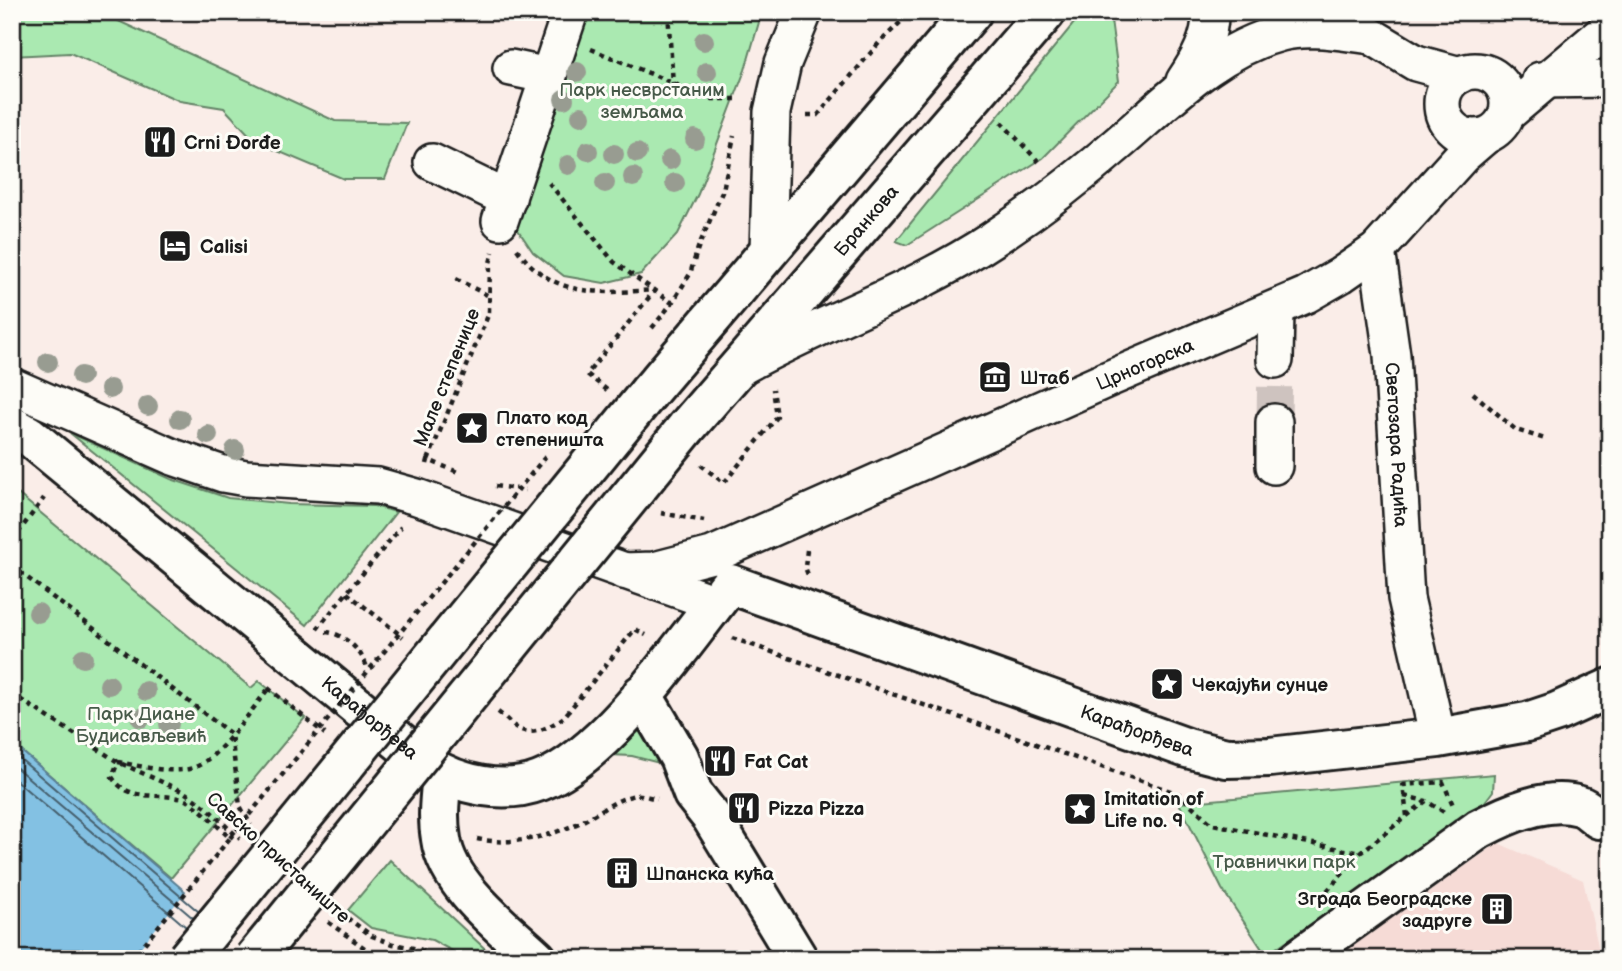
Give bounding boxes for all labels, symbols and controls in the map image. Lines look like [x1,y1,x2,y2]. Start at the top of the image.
park label: Парк несврстаним земљама [559,79,725,124]
restaurant icon: Crni Đorđe [141,123,179,161]
place label: Crni Đorđe [184,132,281,155]
street label: Бранкова [830,181,904,261]
hotel icon: Calisi [156,227,194,265]
place label: Calisi [200,236,248,259]
street label: Мале степенице [409,305,486,450]
street label: Црногорска [1093,334,1198,396]
museum icon: Штаб [976,358,1014,396]
street label: Светозара Радића [1379,362,1412,528]
place label: Штаб [1020,367,1070,390]
place label: Плато код степеништа [496,407,604,452]
place icon: Плато код степеништа [453,409,491,447]
place icon: Чекајући сунце [1148,665,1186,703]
street label: Карађорђева [316,672,422,765]
place label: Чекајући сунце [1192,674,1328,697]
street label: Карађорђева [1077,701,1196,762]
park label: Парк Диане Будисављевић [76,703,206,748]
restaurant icon: Fat Cat [701,742,739,780]
place label: Fat Cat [744,751,809,774]
street label: Савско пристаниште [202,788,355,929]
place label: Imitation of Life no. 9 [1104,788,1204,833]
restaurant icon: Pizza Pizza [725,789,763,827]
place icon: Imitation of Life no. 9 [1061,790,1099,828]
place label: Pizza Pizza [768,798,864,821]
park label: Травнички парк [1213,851,1356,874]
building icon: Шпанска кућа [603,854,641,892]
place label: Шпанска кућа [646,863,775,886]
place label: Зграда Београдске задруге [1298,888,1472,933]
building icon: Зграда Београдске задруге [1478,890,1516,928]

